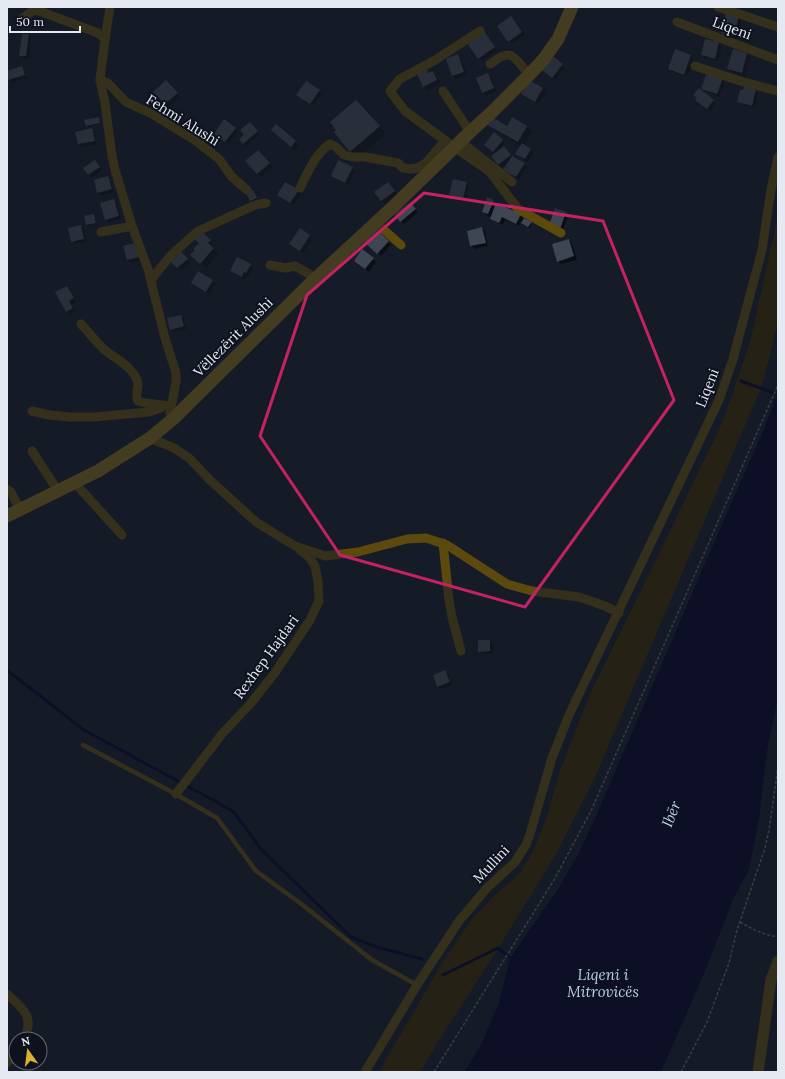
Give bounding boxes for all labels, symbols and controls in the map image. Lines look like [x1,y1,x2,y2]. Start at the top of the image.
scale bar [10,8,80,34]
street label: Liqeni [710,13,754,43]
text: 50 m [16,14,44,29]
street label: Fehmi Alushi [143,90,223,150]
street label: Vëllezërit Alushi [189,293,277,381]
street label: Liqeni [691,366,723,410]
street label: Rexhep Hajdari [230,612,302,702]
water label: Ibër [657,798,685,830]
street label: Mullini [469,841,513,887]
water label: Liqeni i Mitrovicës [567,965,639,1001]
north arrow [8,1031,48,1071]
text: N [20,1033,32,1049]

